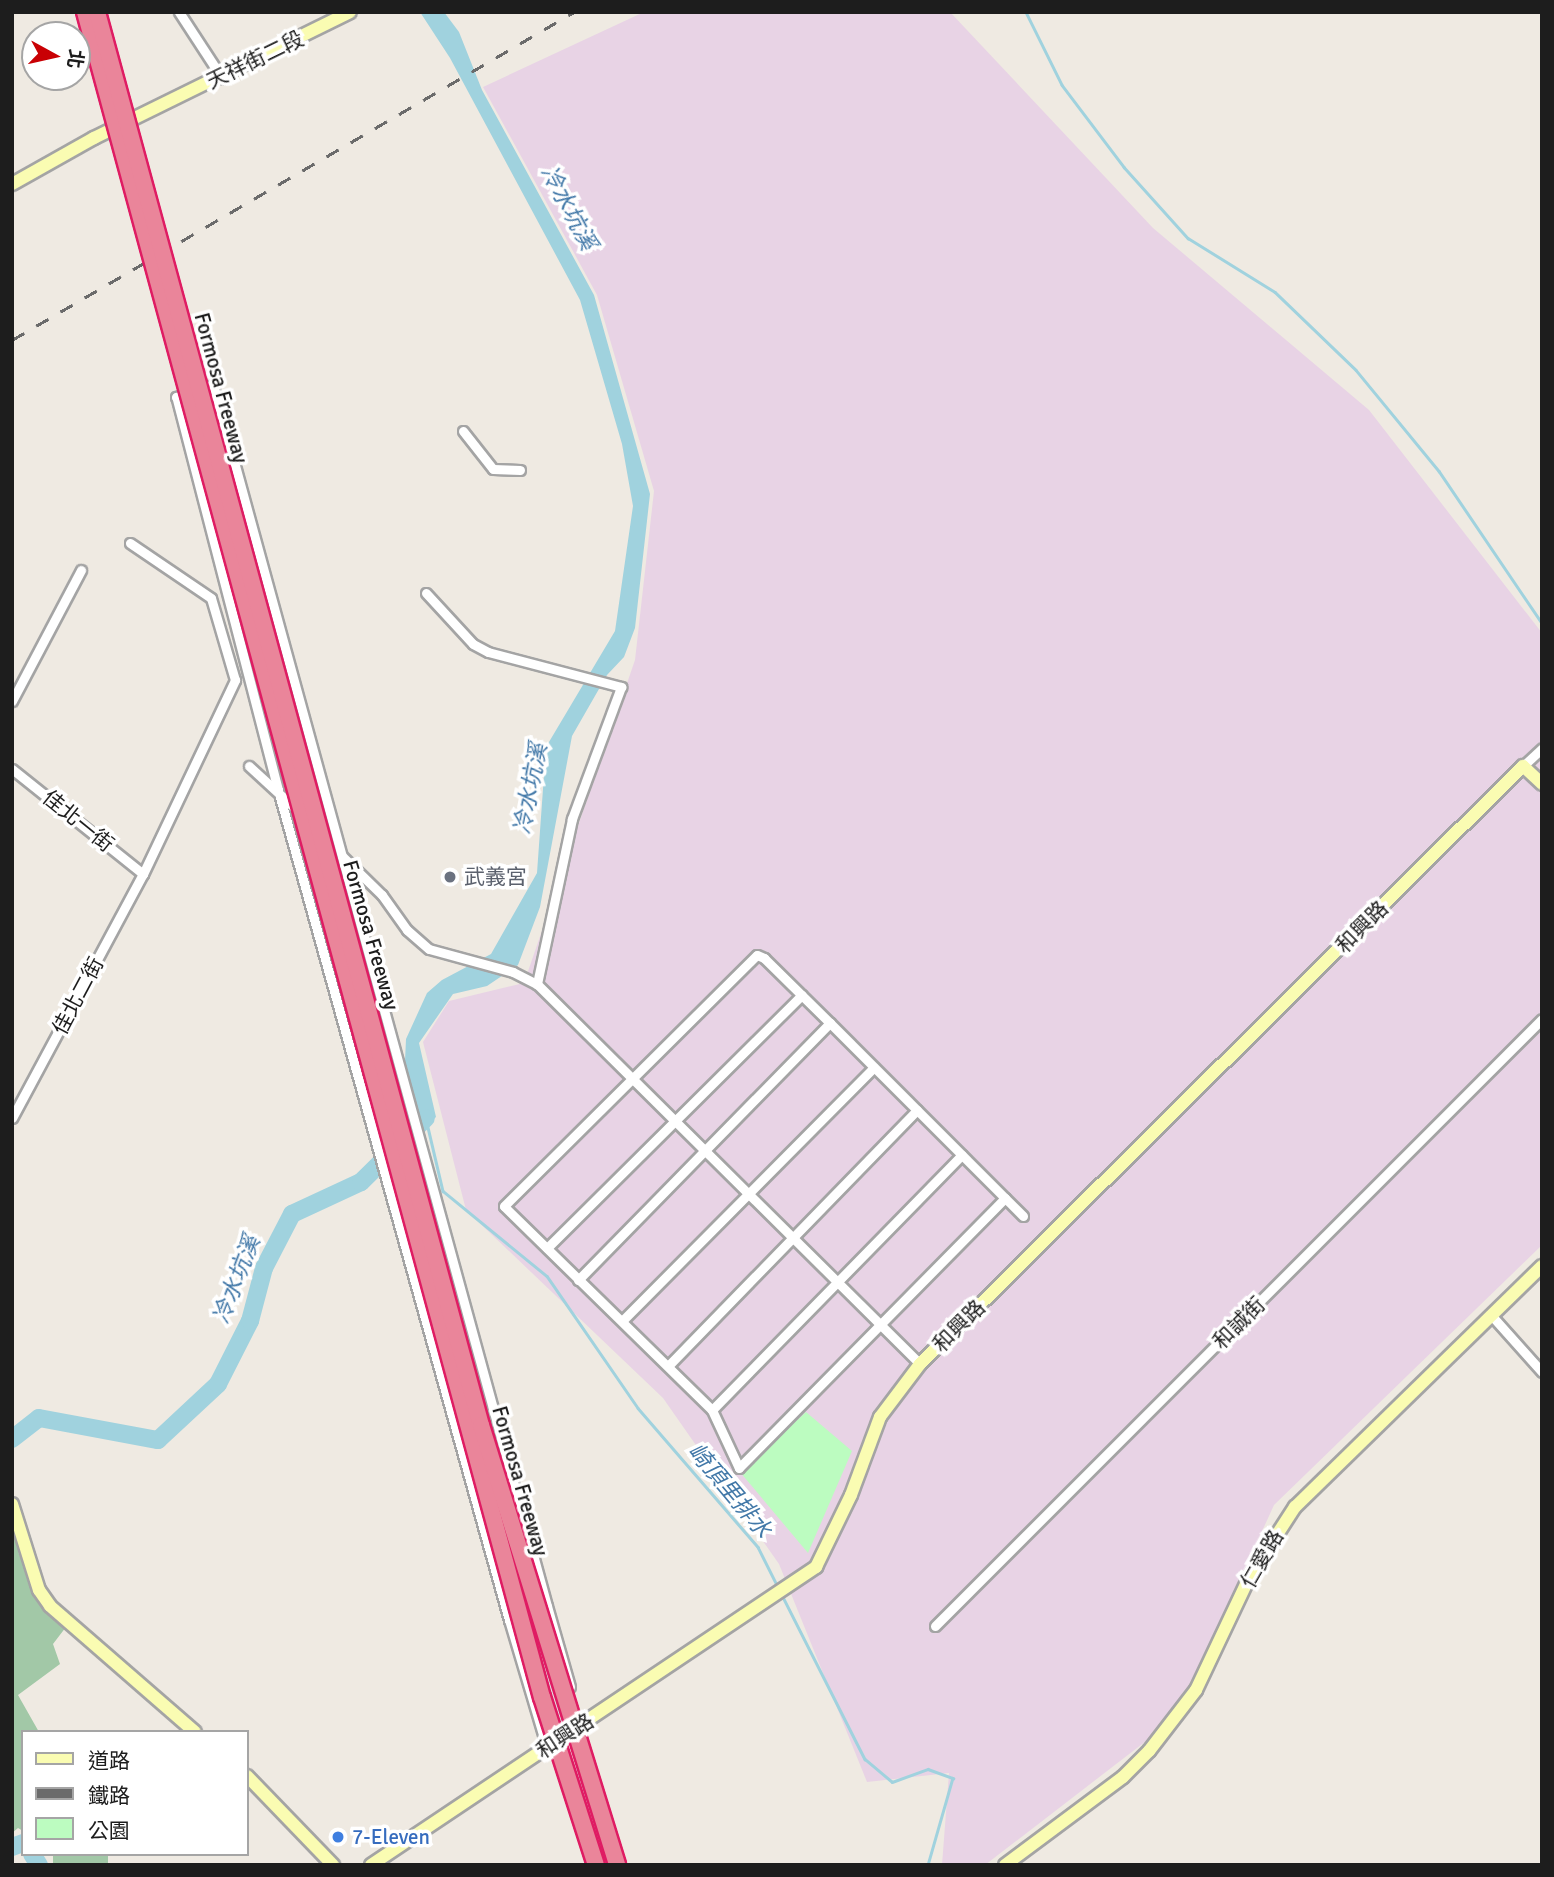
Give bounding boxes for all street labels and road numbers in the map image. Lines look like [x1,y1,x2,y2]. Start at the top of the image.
street label: 天祥街二段 [202,26,308,94]
street label: Formosa Freeway [189,310,253,466]
street label: 佳北一街 [37,785,119,857]
street label: Formosa Freeway [338,857,404,1013]
street label: 和興路 [1331,896,1393,958]
street label: 佳北二街 [47,953,109,1039]
street label: 和誠街 [1208,1292,1270,1354]
street label: 和興路 [928,1295,990,1357]
street label: Formosa Freeway [487,1403,553,1559]
street label: 仁愛路 [1235,1525,1289,1593]
street label: 和興路 [532,1708,598,1764]

